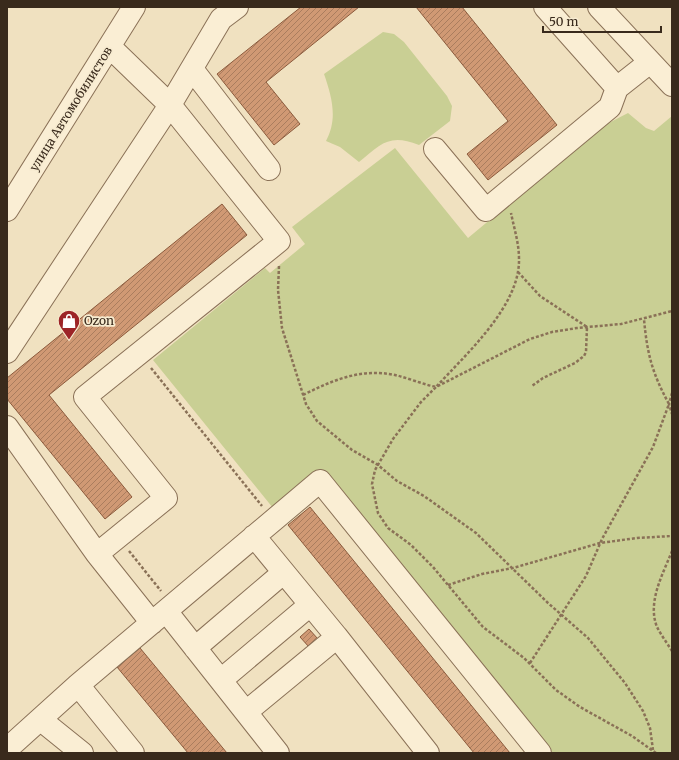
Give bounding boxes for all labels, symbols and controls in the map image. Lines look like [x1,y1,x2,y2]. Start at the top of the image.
scale bar [543,8,661,34]
text: 50 m [549,14,578,29]
street label: улица Автомобилистов [26,44,115,174]
shop icon: Ozon [56,308,82,341]
place label: Ozon [84,313,114,328]

